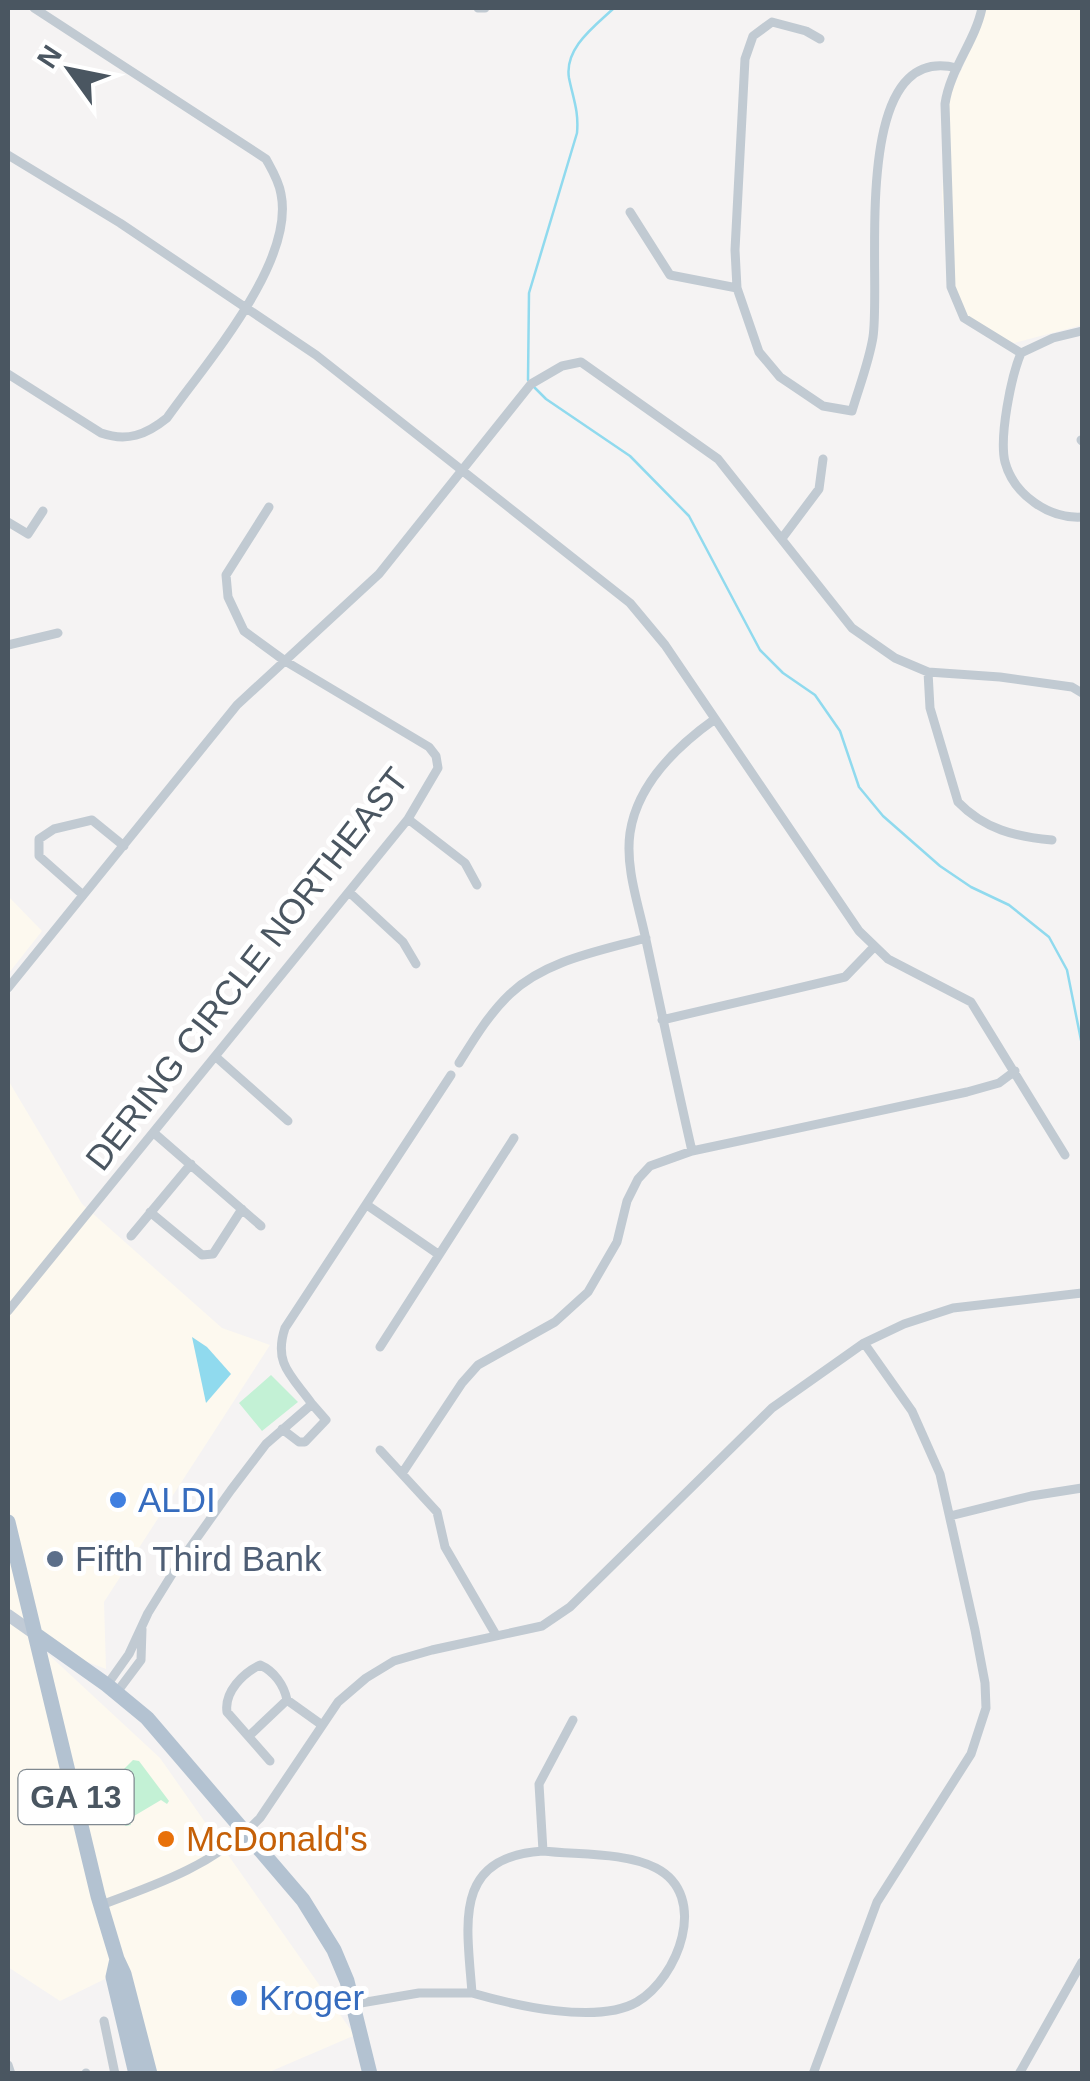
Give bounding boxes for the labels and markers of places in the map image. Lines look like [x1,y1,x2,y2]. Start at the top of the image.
place label: ALDI [138,1480,216,1519]
marker: ALDI [107,1489,129,1511]
place label: Fifth Third Bank [75,1539,322,1578]
marker: Fifth Third Bank [44,1548,66,1570]
place label: McDonald's [186,1819,368,1858]
marker: McDonald's [155,1828,177,1850]
place label: Kroger [259,1978,364,2017]
marker: Kroger [228,1987,250,2009]

